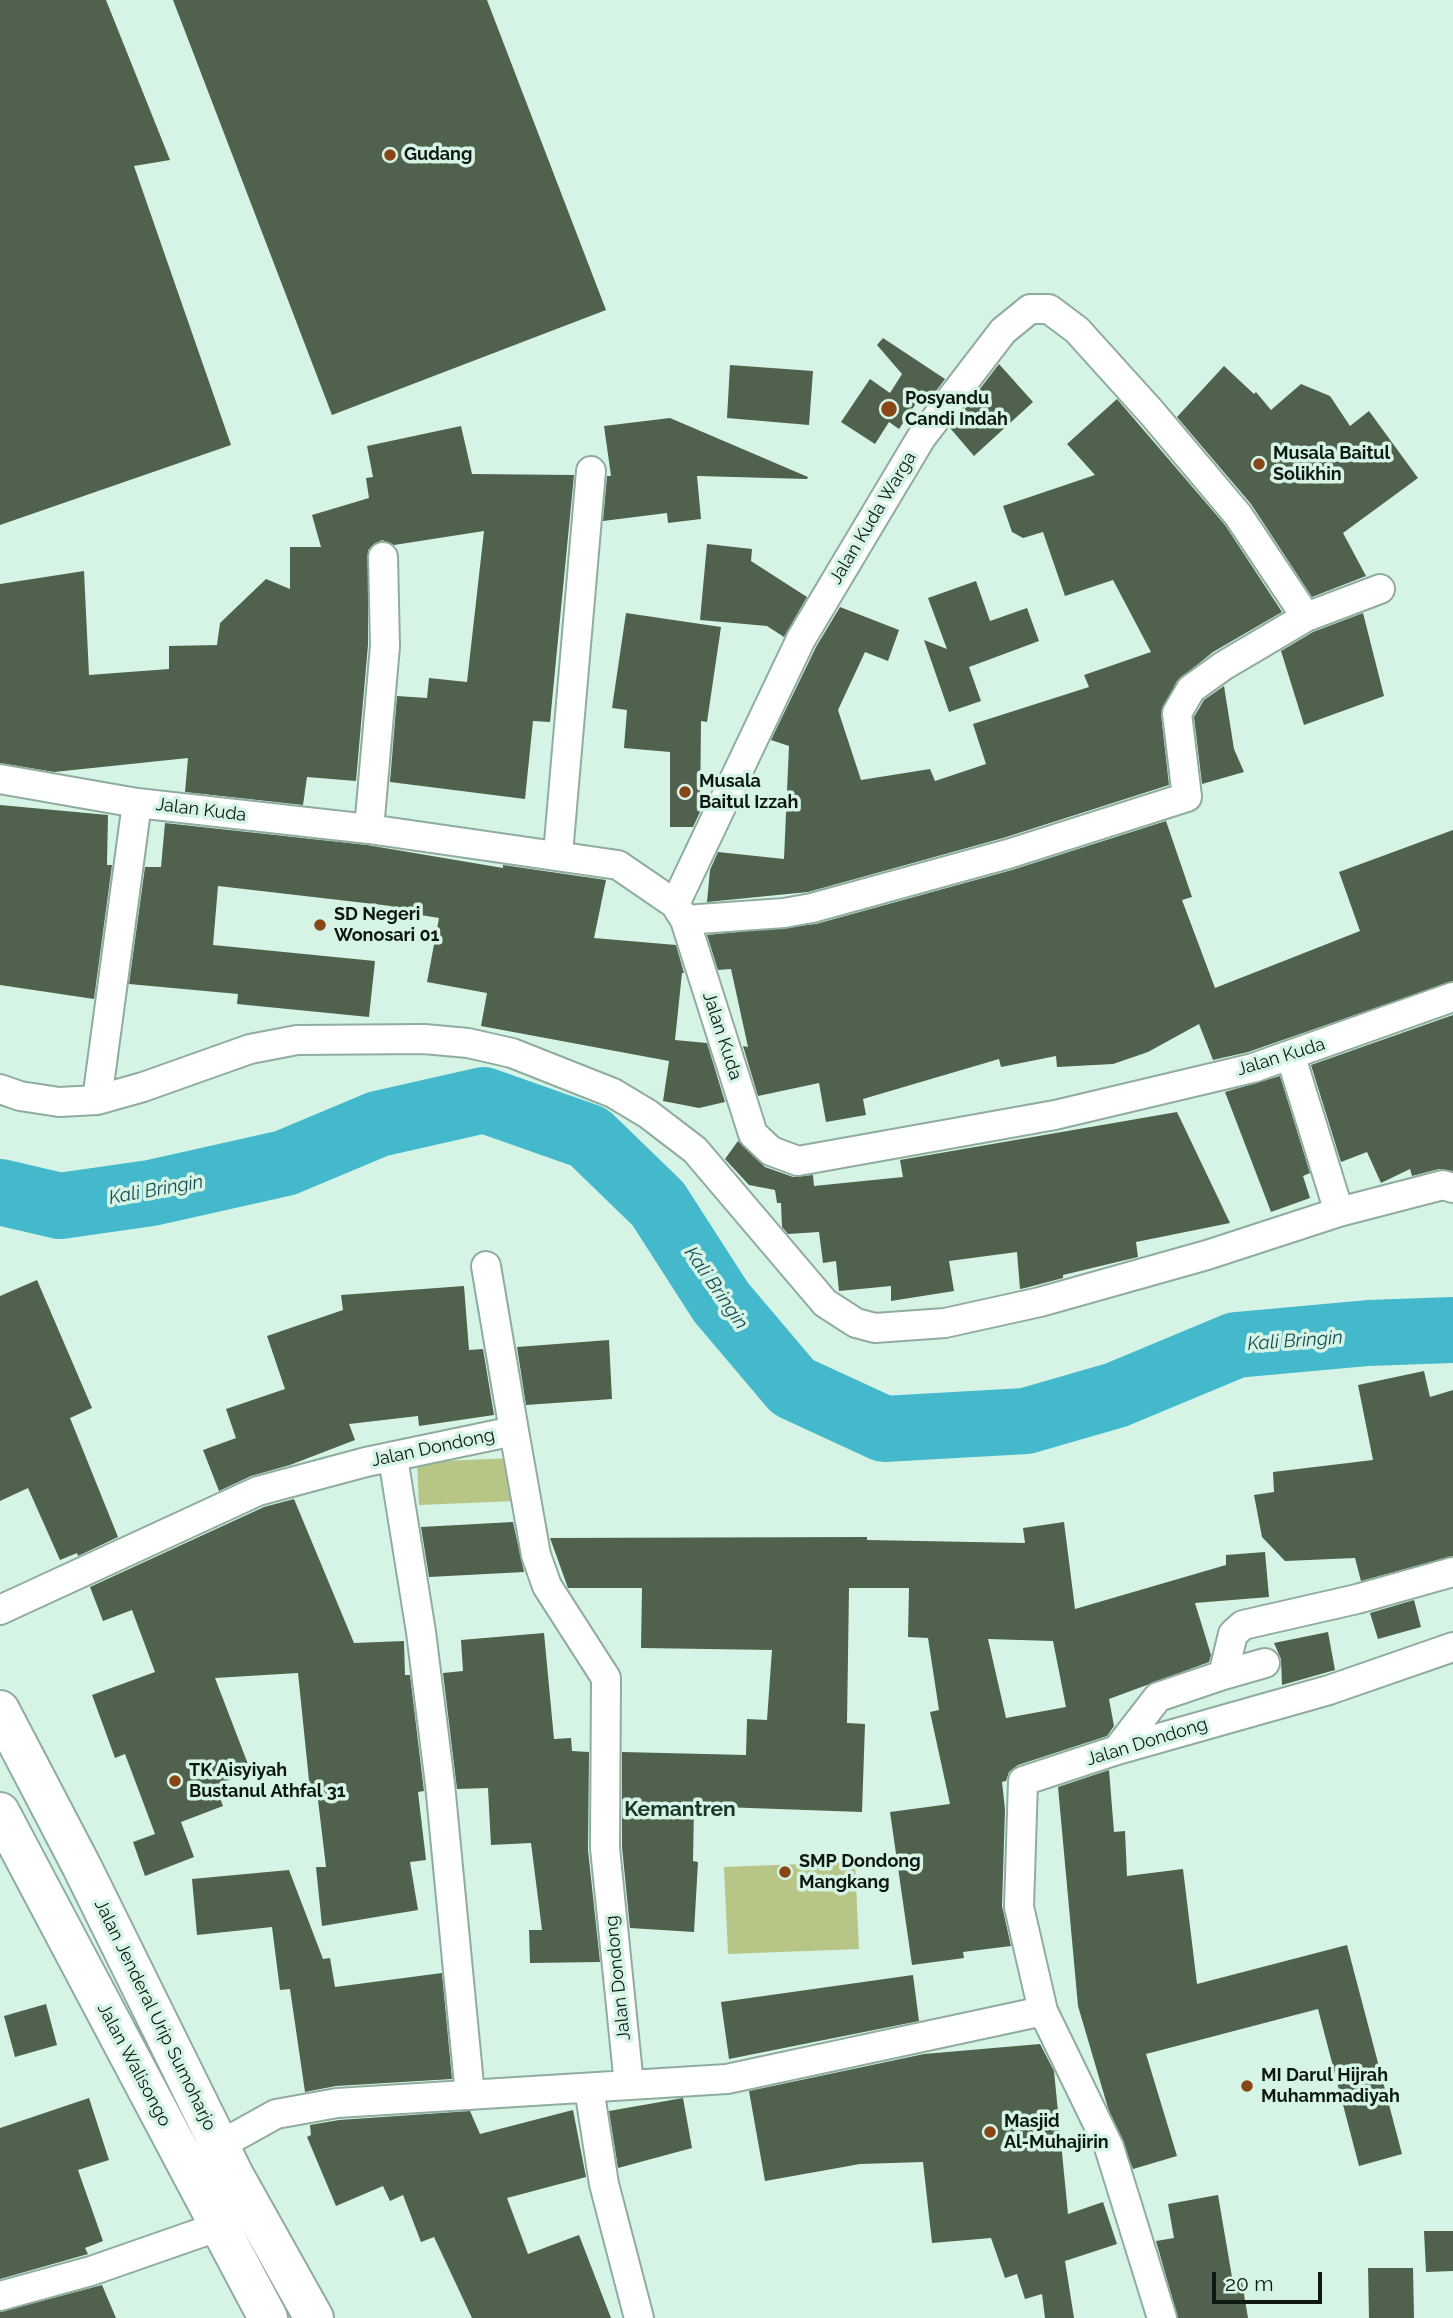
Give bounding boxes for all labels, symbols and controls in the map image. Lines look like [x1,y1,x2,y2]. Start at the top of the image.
place label: Gudang [404,144,472,166]
marker: Gudang [382,147,398,163]
place label: Posyandu Candi Indah [905,388,1008,430]
marker: Posyandu Candi Indah [879,399,899,419]
place label: Musala Baitul Solikhin [1273,443,1390,486]
street label: Jalan Kuda Warga [825,448,921,588]
marker: Musala Baitul Solikhin [1251,456,1267,472]
place label: Musala Baitul Izzah [699,771,798,814]
marker: Musala Baitul Izzah [677,784,693,800]
street label: Jalan Kuda [154,794,248,826]
place label: SD Negeri Wonosari 01 [334,904,439,946]
marker: SD Negeri Wonosari 01 [312,917,328,933]
street label: Jalan Kuda [698,989,746,1083]
street label: Jalan Kuda [1234,1033,1328,1081]
water label: Kali Bringin [107,1170,205,1210]
water label: Kali Bringin [679,1242,753,1334]
water label: Kali Bringin [1247,1326,1343,1356]
street label: Jalan Dondong [369,1424,497,1472]
street label: Jalan Dondong [1084,1713,1210,1771]
place label: TK Aisyiyah Bustanul Athfal 31 [189,1760,346,1802]
marker: TK Aisyiyah Bustanul Athfal 31 [167,1773,183,1789]
district label: Kemantren [624,1797,736,1823]
place label: SMP Dondong Mangkang [799,1851,921,1894]
marker: SMP Dondong Mangkang [777,1864,793,1880]
street label: Jalan Jenderal Urip Sumoharjo [89,1896,221,2134]
street label: Jalan Dondong [601,1914,635,2042]
street label: Jalan Walisongo [92,2000,176,2130]
place label: MI Darul Hijrah Muhammadiyah [1261,2065,1400,2108]
marker: MI Darul Hijrah Muhammadiyah [1239,2078,1255,2094]
place label: Masjid Al-Muhajirin [1004,2111,1109,2154]
marker: Masjid Al-Muhajirin [982,2124,998,2140]
scale bar [1215,2258,1325,2302]
text: 20 m [1225,2271,1273,2296]

